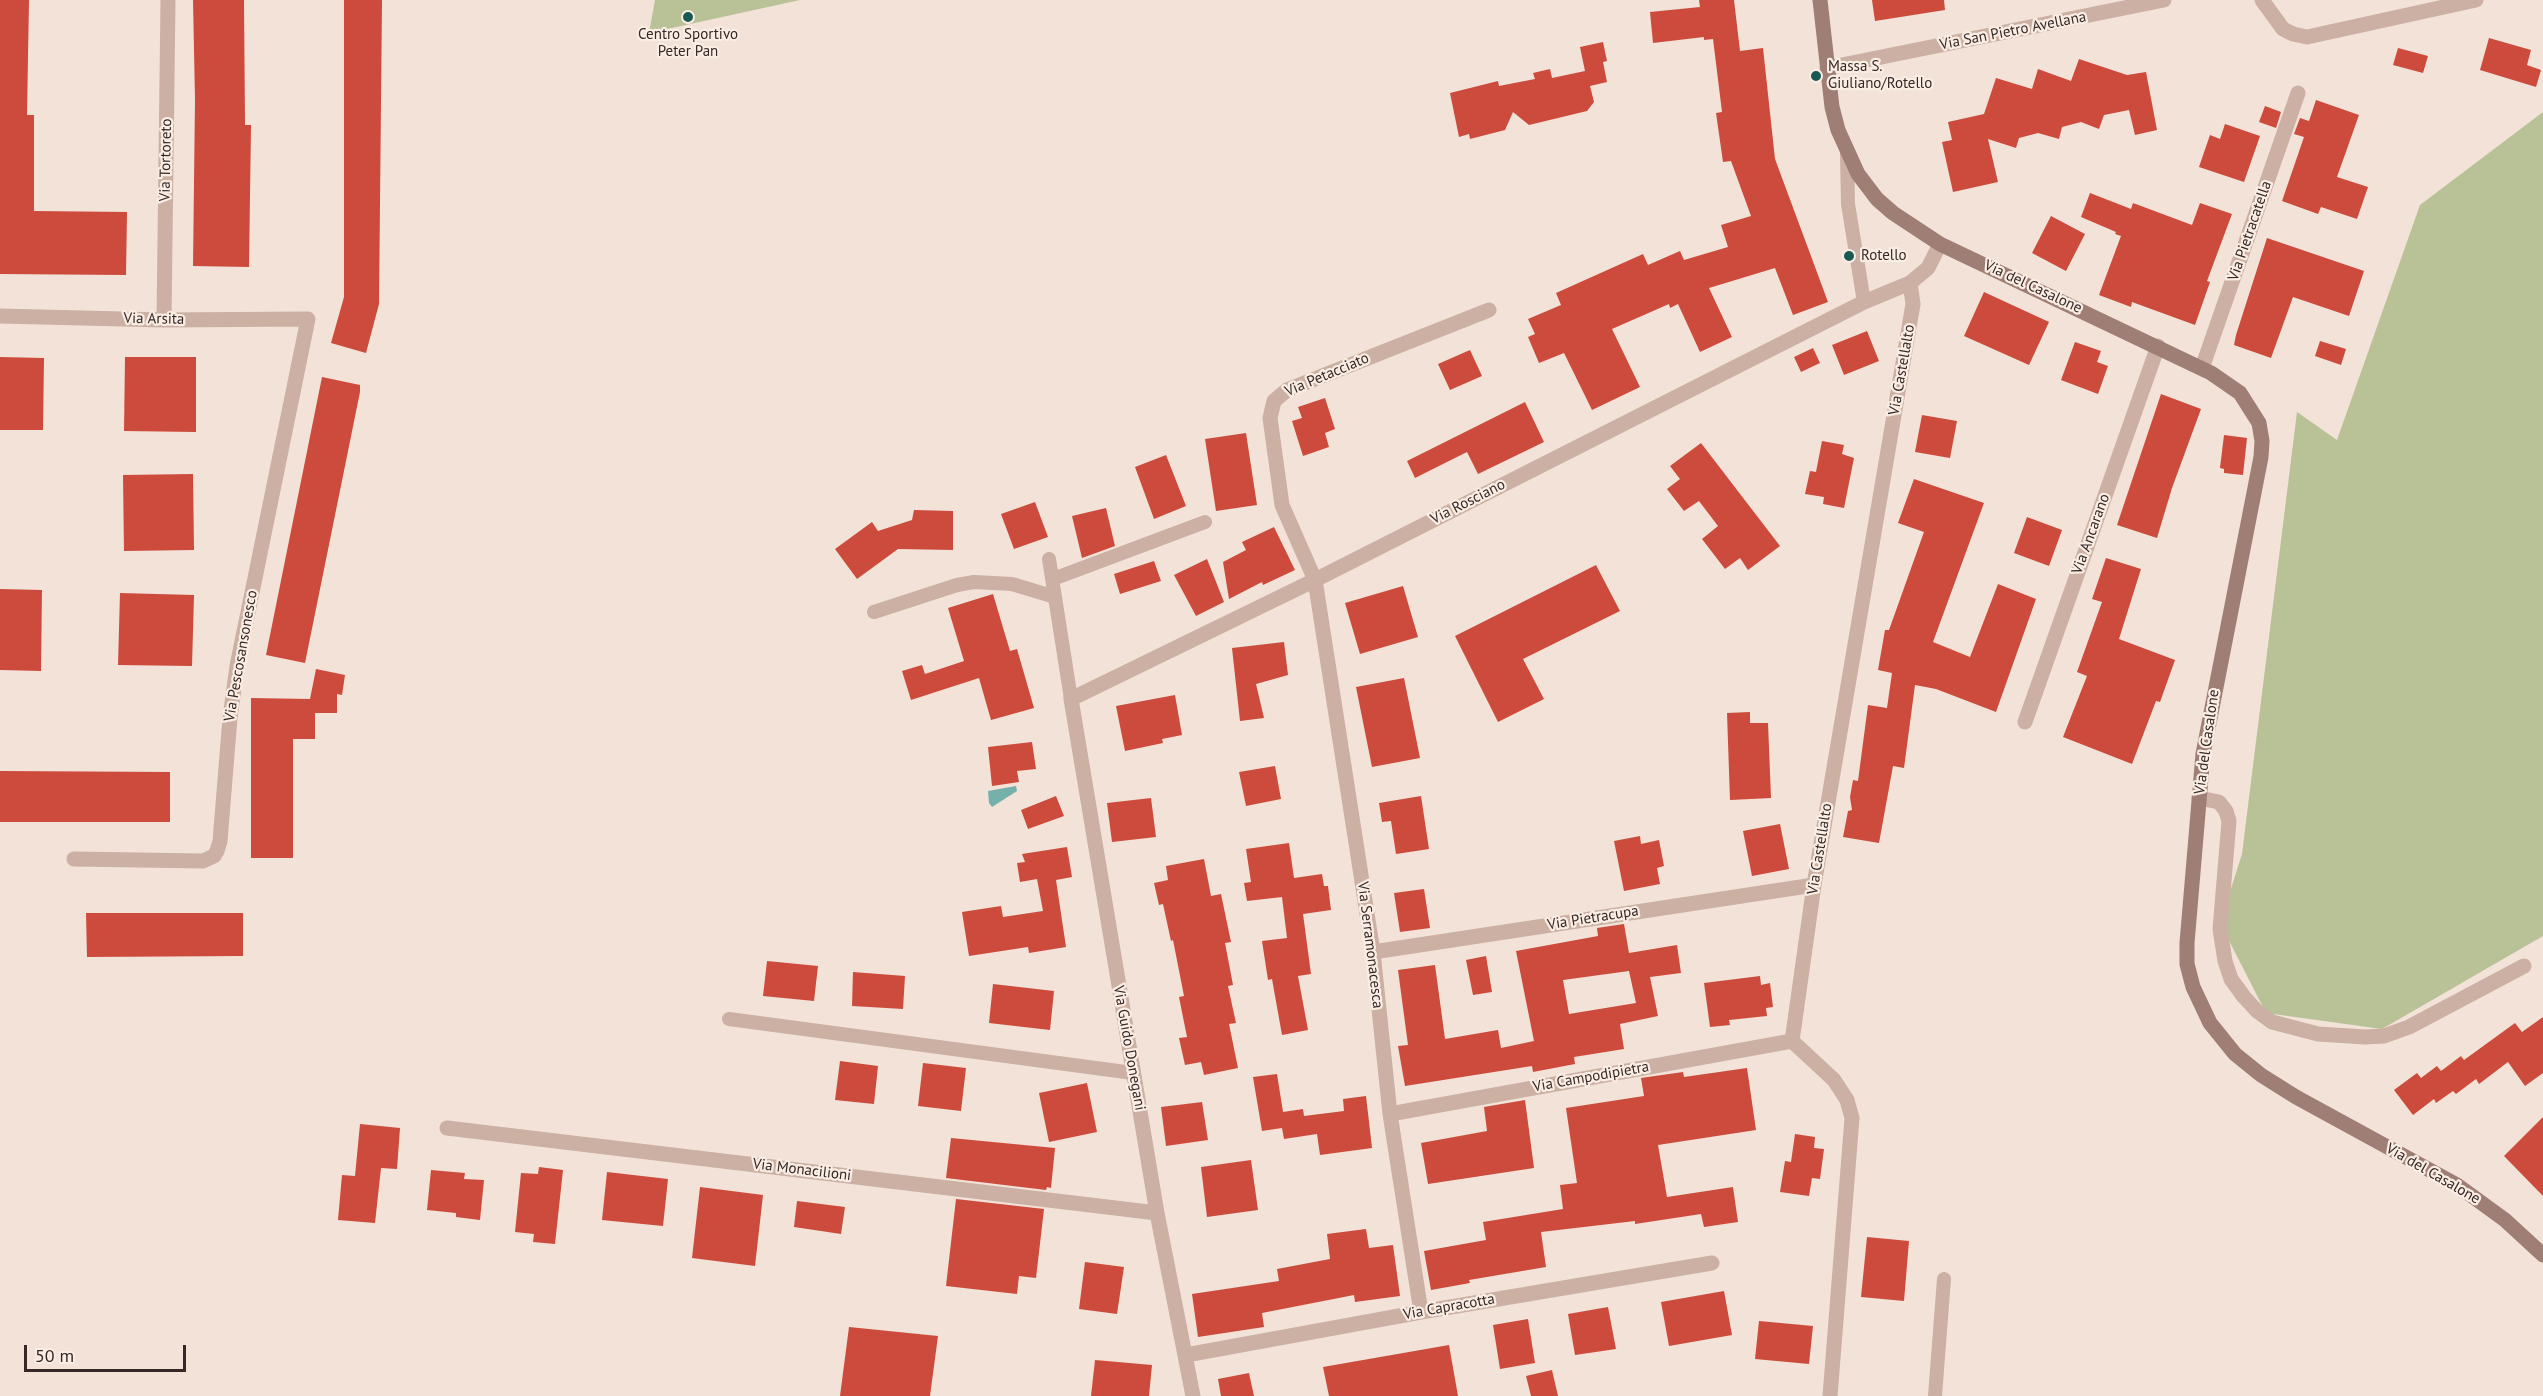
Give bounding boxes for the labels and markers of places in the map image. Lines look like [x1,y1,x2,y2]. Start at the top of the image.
marker: Centro Sportivo Peter Pan [681,10,695,24]
place label: Centro Sportivo Peter Pan [638,26,738,61]
place label: Massa S. Giuliano/Rotello [1828,58,1932,93]
marker: Massa S. Giuliano/Rotello [1809,69,1823,83]
place label: Rotello [1861,247,1907,265]
marker: Rotello [1842,249,1856,263]

